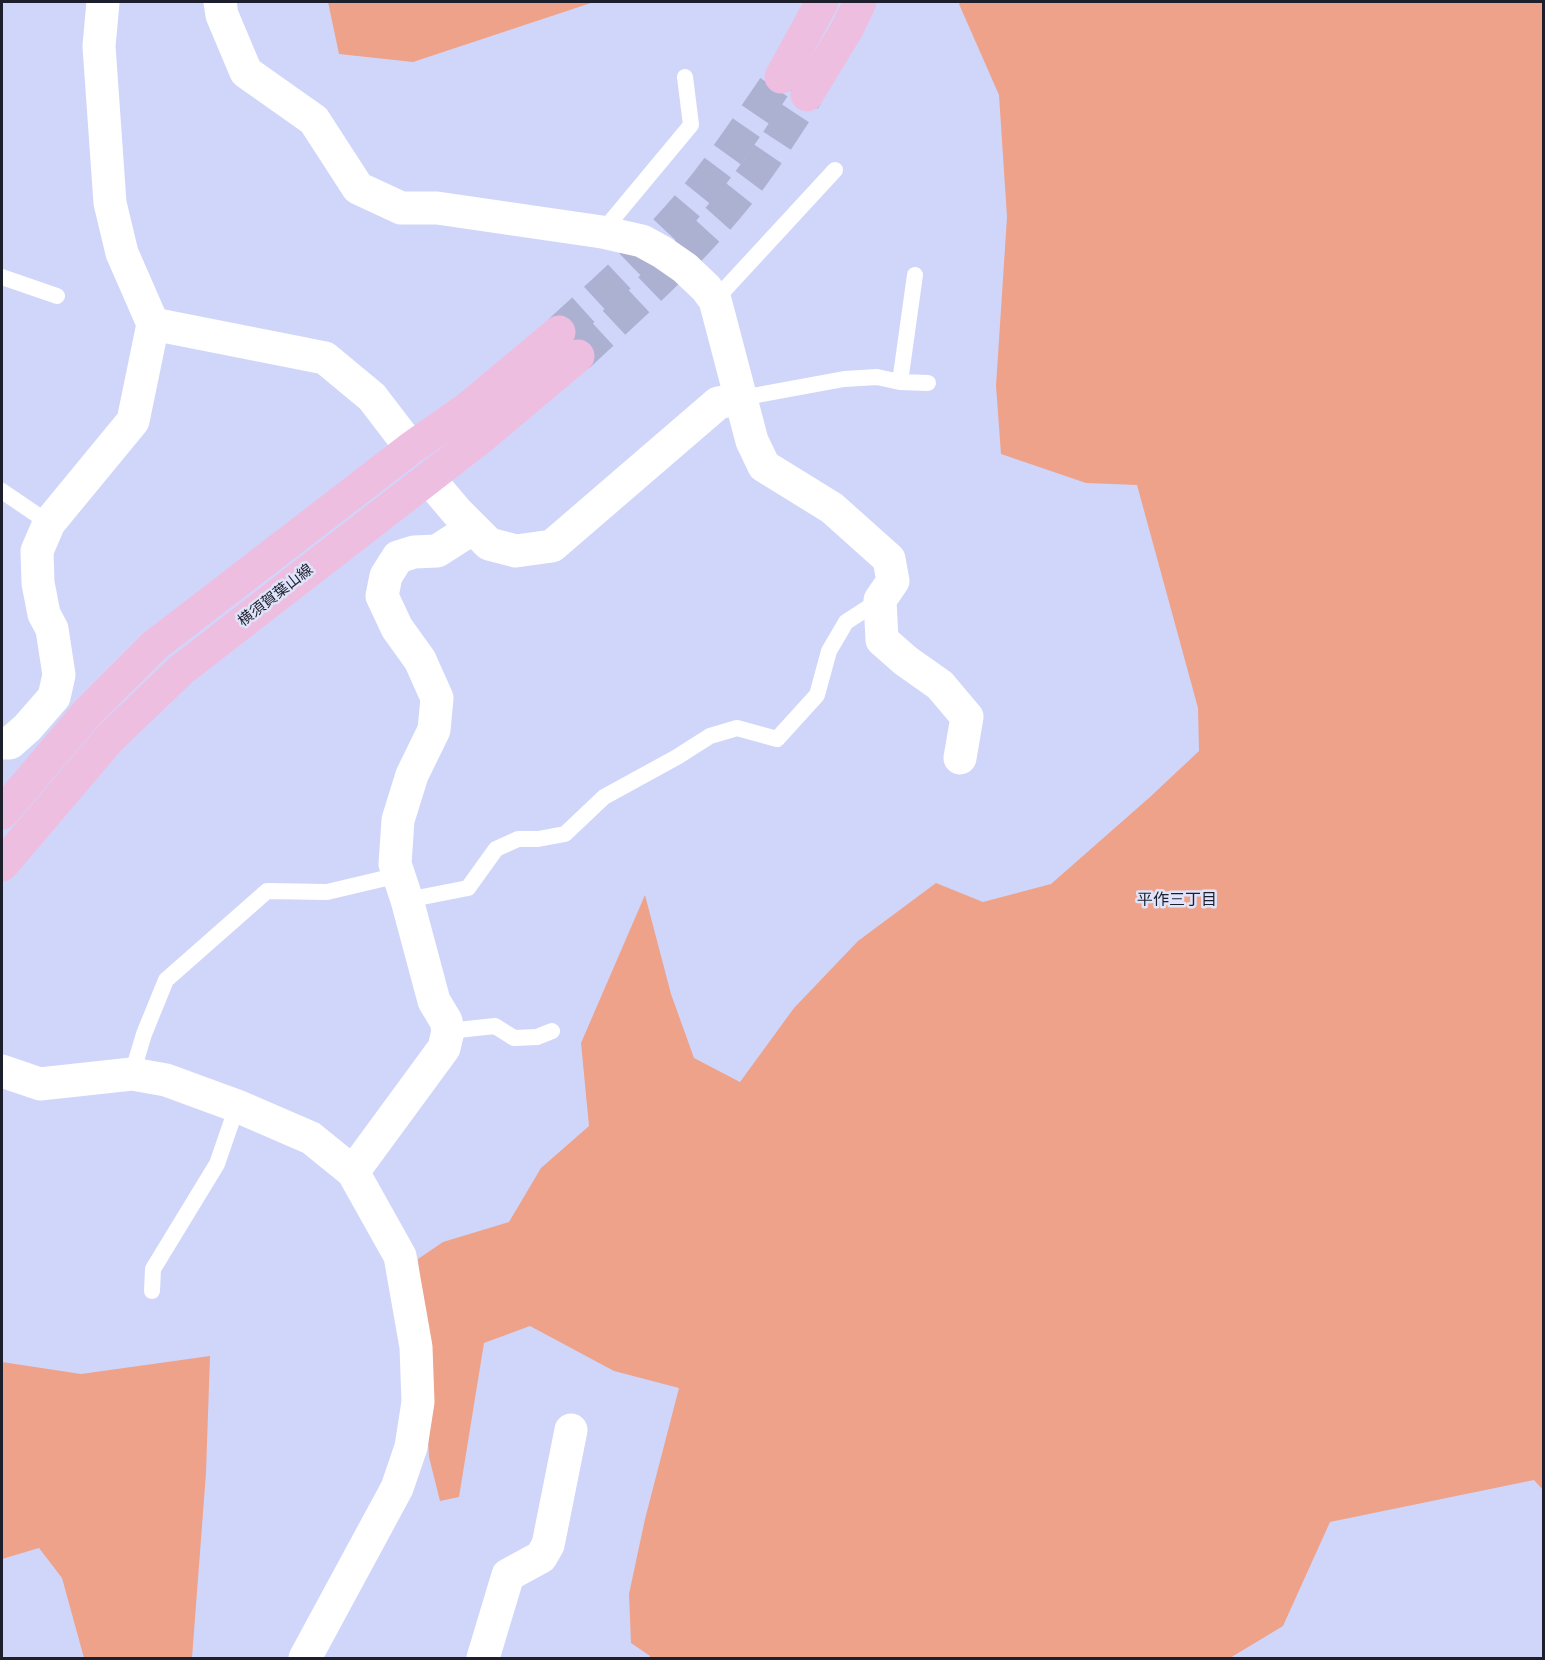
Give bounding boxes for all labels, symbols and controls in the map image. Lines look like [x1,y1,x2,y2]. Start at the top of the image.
street label: 横須賀葉山線 [235,561,317,631]
district label: 平作三丁目 [1137,891,1217,911]

